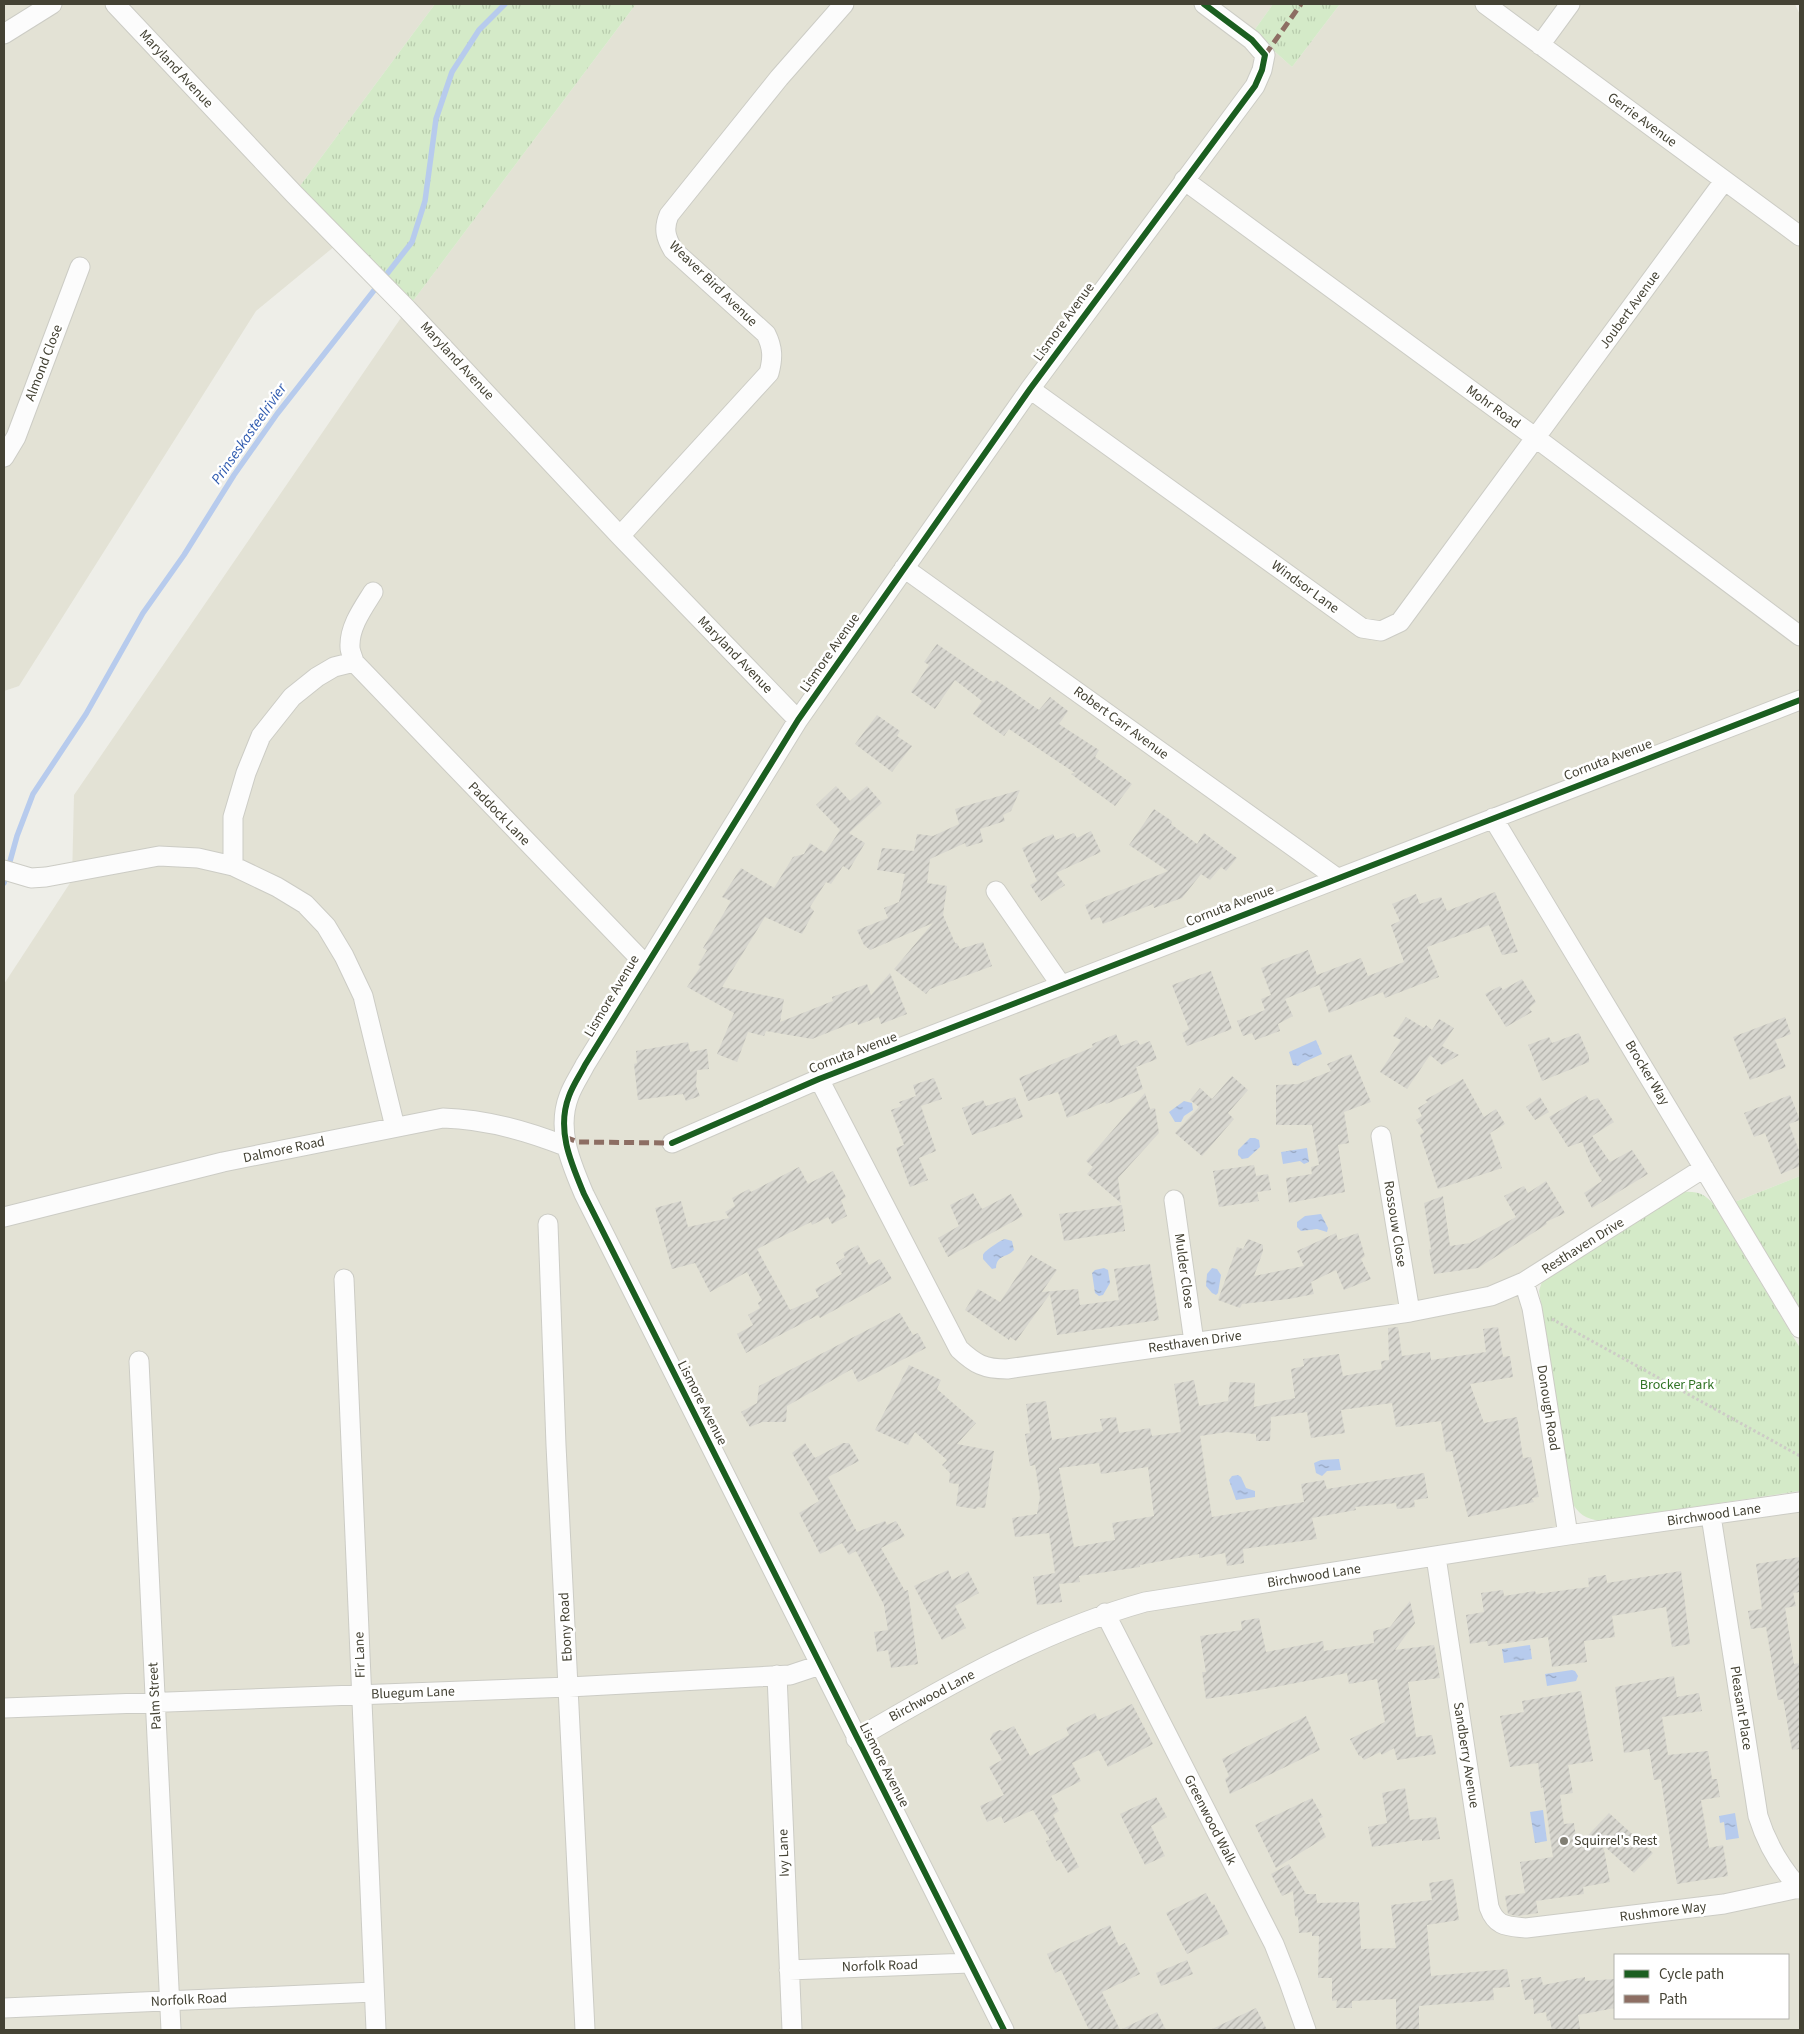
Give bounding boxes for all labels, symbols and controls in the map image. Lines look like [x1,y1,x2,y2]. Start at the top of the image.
street label: Maryland Avenue [134,25,218,113]
street label: Gerrie Avenue [1603,88,1681,152]
street label: Weaver Bird Avenue [664,237,762,332]
street label: Joubert Avenue [1595,267,1665,353]
street label: Lismore Avenue [1029,278,1099,365]
street label: Maryland Avenue [415,317,499,405]
street label: Almond Close [20,322,68,404]
water label: Prinseskasteelrivier [206,378,292,489]
street label: Mohr Road [1462,380,1524,434]
street label: Windsor Lane [1267,556,1343,618]
street label: Lismore Avenue [795,609,865,697]
street label: Maryland Avenue [693,612,777,698]
street label: Robert Carr Avenue [1069,682,1173,764]
street label: Cornuta Avenue [1561,734,1655,786]
street label: Paddock Lane [463,778,535,851]
street label: Cornuta Avenue [1183,880,1277,932]
street label: Lismore Avenue [579,951,645,1041]
street label: Cornuta Avenue [806,1027,900,1079]
street label: Brocker Way [1620,1037,1674,1110]
street label: Dalmore Road [241,1132,327,1168]
street label: Rossouw Close [1378,1179,1412,1269]
street label: Resthaven Drive [1538,1213,1628,1279]
street label: Mulder Close [1169,1232,1199,1310]
street label: Resthaven Drive [1147,1326,1243,1358]
street label: Lismore Avenue [672,1357,732,1449]
street label: Donough Road [1531,1364,1565,1452]
park label: Brocker Park [1640,1375,1714,1395]
street label: Birchwood Lane [1666,1499,1762,1531]
street label: Birchwood Lane [1266,1559,1362,1593]
street label: Ebony Road [554,1592,578,1662]
street label: Fir Lane [349,1631,371,1679]
street label: Palm Street [143,1662,167,1730]
street label: Pleasant Place [1724,1664,1758,1752]
street label: Birchwood Lane [886,1665,979,1727]
street label: Bluegum Lane [371,1682,455,1704]
street label: Sandberry Avenue [1448,1700,1484,1810]
street label: Lismore Avenue [854,1719,914,1811]
street label: Greenwood Walk [1179,1771,1241,1869]
street label: Ivy Lane [773,1829,795,1877]
place label: Squirrel's Rest [1574,1831,1658,1851]
marker: Squirrel's Rest [1558,1835,1570,1847]
street label: Rushmore Way [1619,1897,1708,1927]
legend [1614,1954,1789,2019]
street label: Norfolk Road [841,1955,919,1977]
text: Cycle path [1659,1964,1724,1985]
street label: Norfolk Road [150,1988,228,2012]
text: Path [1659,1989,1687,2010]

